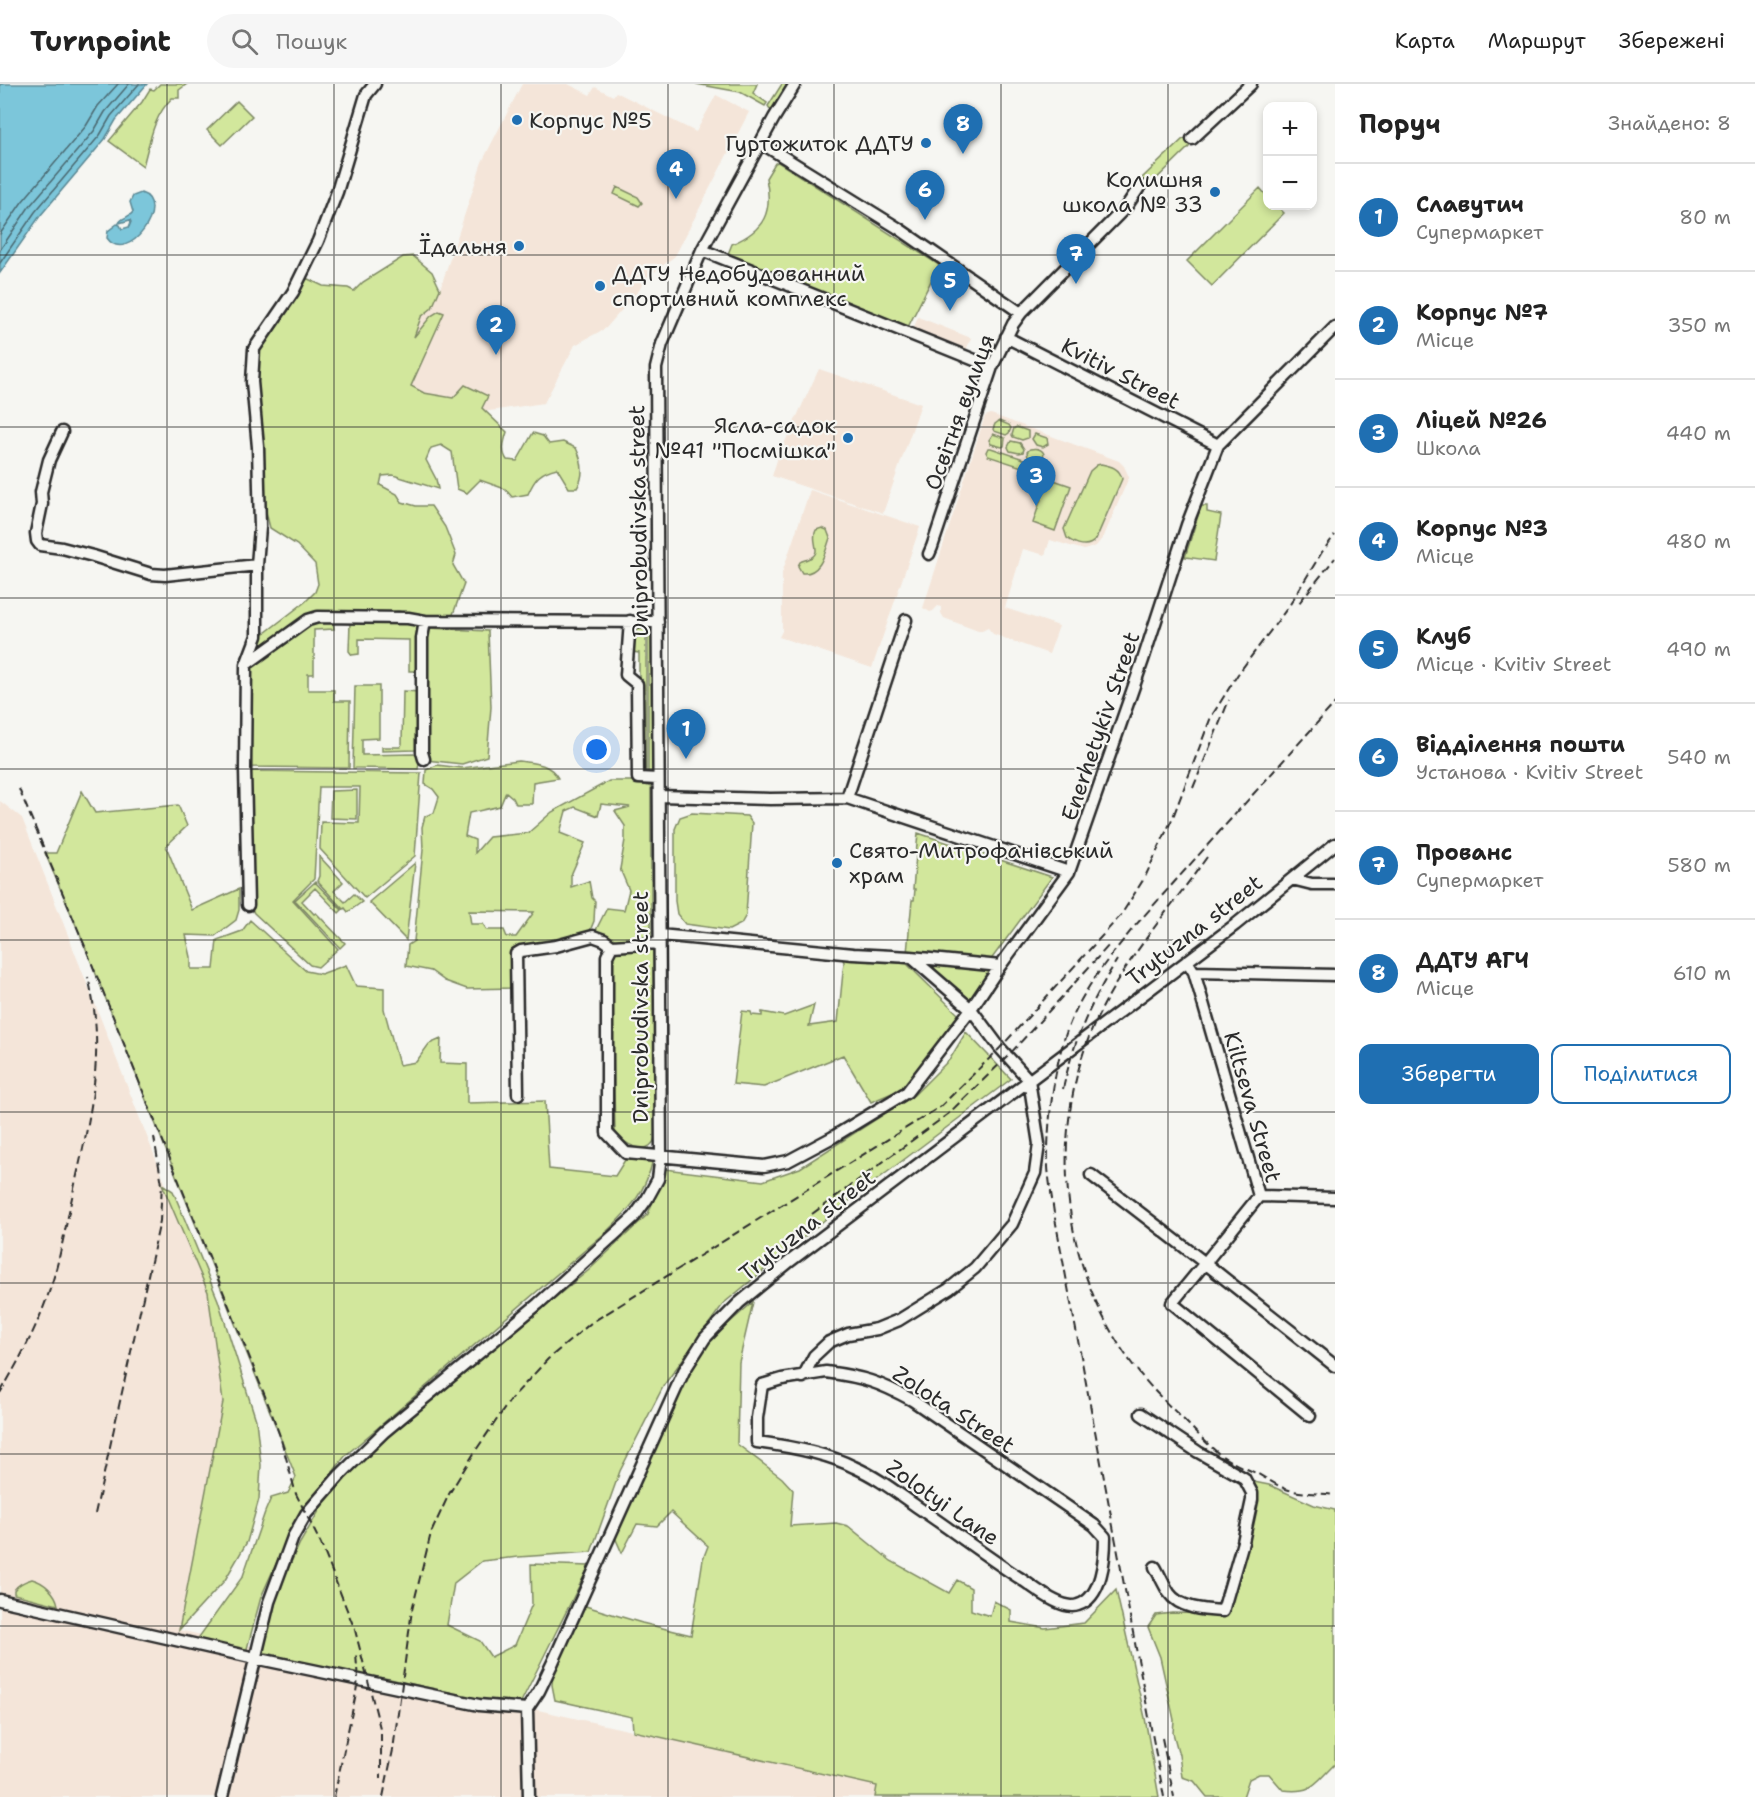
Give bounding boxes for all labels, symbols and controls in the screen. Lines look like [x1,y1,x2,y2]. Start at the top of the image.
search box [207,14,627,68]
text: Turnpoint [30,22,171,60]
icon: search [228,25,261,58]
text: Пошук [276,27,347,56]
text: Карта [1395,27,1455,55]
text: Маршрут [1488,27,1586,55]
text: Збережені [1619,27,1725,55]
map controls [1263,102,1317,210]
button: + [1263,102,1317,156]
pin: 8 [944,104,982,154]
place label: Корпус №5 [529,106,652,135]
text: Поруч [1359,106,1441,141]
text: Знайдено: 8 [1608,110,1731,136]
marker: Корпус №5 [510,113,524,127]
place label: Гуртожиток ДДТУ [725,129,914,158]
marker: Гуртожиток ДДТУ [919,136,933,150]
pin: 4 [656,150,696,199]
button: − [1263,156,1317,210]
place label: Колишня школа № 33 [1062,165,1203,219]
pin: 6 [906,170,944,220]
marker: Колишня школа № 33 [1208,185,1222,199]
text: Славутич [1416,190,1524,219]
text: 1 [1374,204,1383,230]
text: 80 m [1679,204,1731,230]
text: Супермаркет [1416,219,1543,245]
place label: Їдальня [419,232,507,261]
pin: 7 [1056,234,1096,284]
marker: Їдальня [512,239,526,253]
place label: ДДТУ Недобудованний спортивний комплекс [612,259,865,313]
pin: 5 [930,262,970,311]
marker: ДДТУ Недобудованний спортивний комплекс [593,279,607,293]
text: Корпус №7 [1416,298,1548,327]
pin: 2 [476,306,516,355]
text: 2 [1372,312,1386,338]
text: 350 m [1667,312,1731,338]
text: Місце [1416,327,1474,353]
street label: Освітня вулиця [918,330,1001,494]
street label: Kvitiv Street [1056,331,1185,416]
street label: Dniprobudivska street [622,405,655,637]
text: Ліцей №26 [1416,406,1547,435]
place label: Ясла-садок №41 "Посмішка" [654,411,836,465]
text: 3 [1372,420,1386,446]
text: 440 m [1666,420,1731,446]
marker: Ясла-садок №41 "Посмішка" [841,431,855,445]
text: Школа [1416,435,1481,461]
pin: 3 [1016,456,1056,506]
text: Корпус №3 [1416,514,1548,543]
text: 4 [1372,528,1386,554]
text: 480 m [1666,528,1731,554]
text: Місце [1416,543,1474,569]
text: Клуб [1416,622,1471,651]
street label: Enerhetykiv Street [1055,628,1146,824]
text: 5 [1372,636,1385,662]
text: 490 m [1666,636,1731,662]
text: Місце · Kvitiv Street [1416,651,1612,677]
pin: 1 [666,710,706,759]
text: Відділення пошти [1416,730,1625,759]
your location [582,735,611,764]
text: 6 [1372,744,1386,770]
text: 540 m [1667,744,1731,770]
text: Установа · Kvitiv Street [1416,759,1643,785]
place label: Свято-Митрофанівський храм [849,836,1113,890]
text: Прованс [1416,838,1512,867]
text: 7 [1372,852,1386,878]
text: 580 m [1668,852,1731,878]
marker: Свято-Митрофанівський храм [830,856,844,870]
text: Супермаркет [1416,867,1543,893]
street label: Trytuzna street [1120,868,1268,993]
street label: Dniprobudivska street [626,891,655,1123]
text: ДДТУ АГЧ [1416,946,1529,975]
text: 8 [1372,960,1386,986]
text: 610 m [1673,960,1731,986]
text: Місце [1416,975,1474,1001]
street label: Kiltseva Street [1217,1028,1288,1186]
button: Зберегти [1359,1044,1539,1104]
button: Поділитися [1551,1044,1731,1104]
street label: Trytuzna street [733,1163,881,1288]
street label: Zolota Street [887,1359,1020,1460]
street label: Zolotyi Lane [880,1453,1005,1552]

